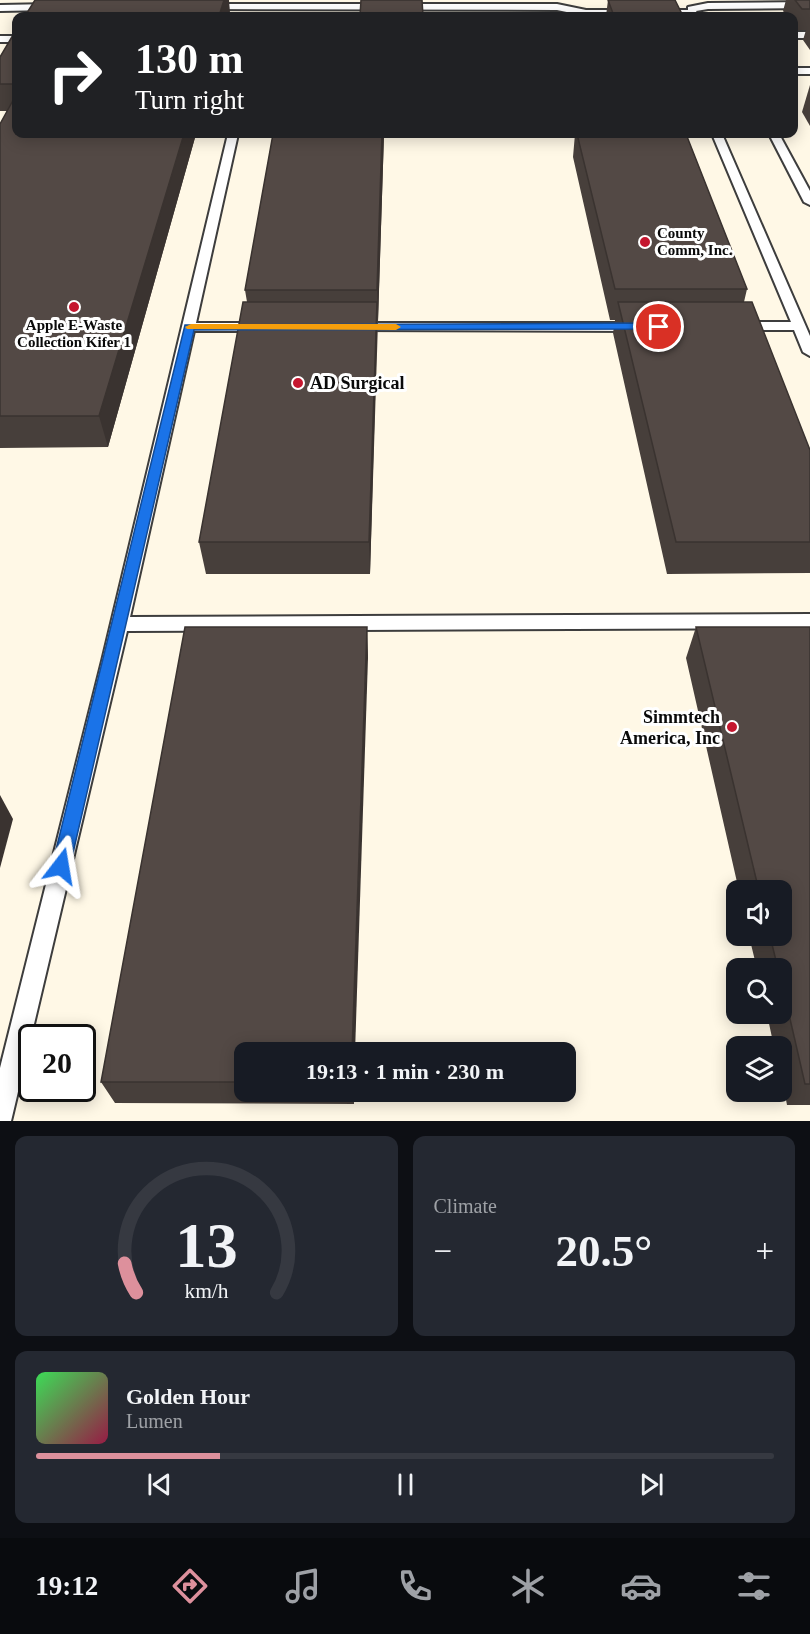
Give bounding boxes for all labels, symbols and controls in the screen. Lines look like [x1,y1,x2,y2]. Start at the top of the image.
icon: right [36,36,114,114]
text: 130 m [135,36,244,82]
text: Turn right [135,85,244,115]
place label: County Comm, Inc. [657,225,733,258]
marker: County Comm, Inc. [638,235,652,249]
marker: Apple E-Waste Collection Kifer 1 [67,300,81,314]
pin [633,301,684,352]
icon: arrive [642,310,675,343]
place label: Apple E-Waste Collection Kifer 1 [17,317,131,350]
place label: AD Surgical [310,373,405,393]
marker: AD Surgical [291,376,305,390]
place label: Simmtech America, Inc [620,707,720,748]
marker: Simmtech America, Inc [725,720,739,734]
position arrow [29,834,93,898]
map controls [726,880,792,1102]
button: sound [726,880,792,946]
button: search [726,958,792,1024]
speed limit sign: 20 [18,1024,96,1102]
button: layers [726,1036,792,1102]
text: 19:13 · 1 min · 230 m [306,1059,504,1084]
text: Climate [434,1195,497,1217]
text: 13 [175,1211,237,1280]
text: 20.5° [555,1226,652,1276]
text: − [434,1233,452,1269]
text: + [755,1233,774,1269]
text: km/h [184,1279,229,1303]
text: Golden Hour [126,1384,250,1409]
text: Lumen [126,1410,183,1432]
icon: previous [143,1468,176,1501]
icon: pause [389,1468,422,1501]
icon: next [635,1468,668,1501]
icon: directions [169,1565,211,1607]
icon: music [282,1565,324,1607]
icon: phone [394,1565,436,1607]
icon: climate [507,1565,549,1607]
icon: car [620,1565,662,1607]
icon: filters [733,1565,775,1607]
text: 19:12 [35,1571,98,1601]

